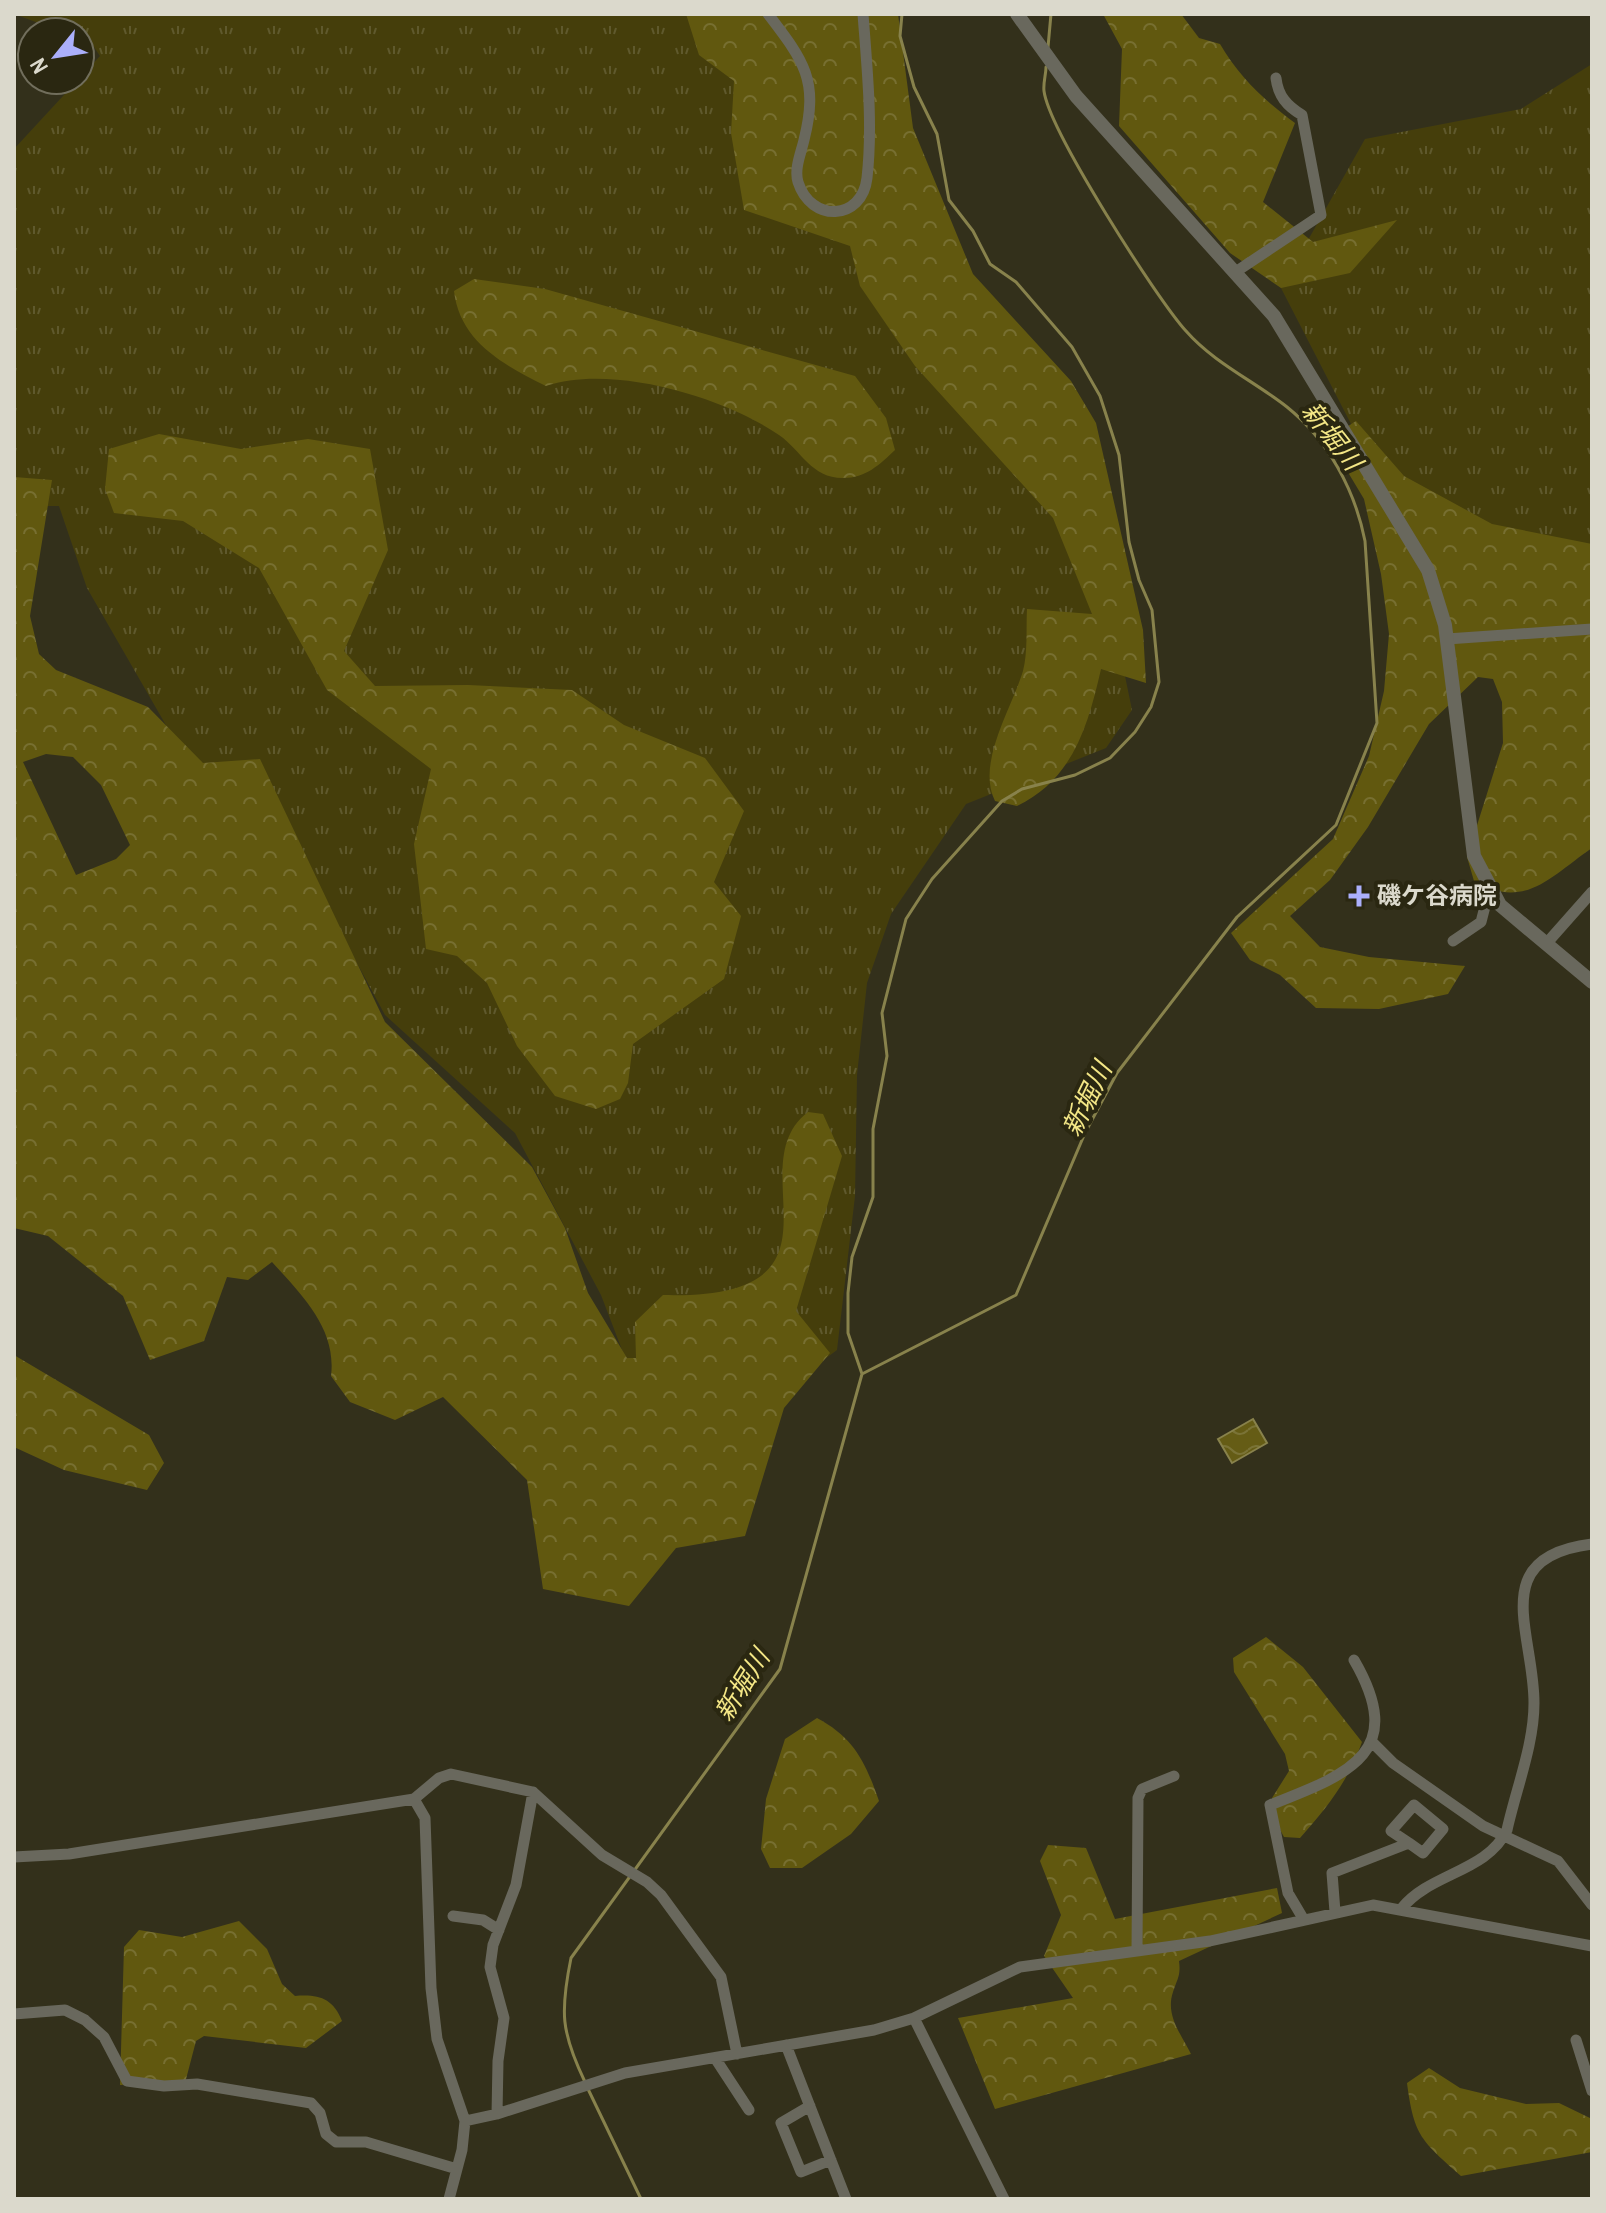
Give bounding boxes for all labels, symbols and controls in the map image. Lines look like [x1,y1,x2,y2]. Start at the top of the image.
north arrow [16,16,96,96]
text: N [22,53,55,79]
water label: 新堀川 [1295,394,1372,480]
place label: 磯ケ谷病院 [1377,879,1497,911]
marker: 磯ケ谷病院 [1348,885,1370,907]
water label: 新堀川 [1054,1053,1121,1142]
water label: 新堀川 [706,1640,779,1727]

